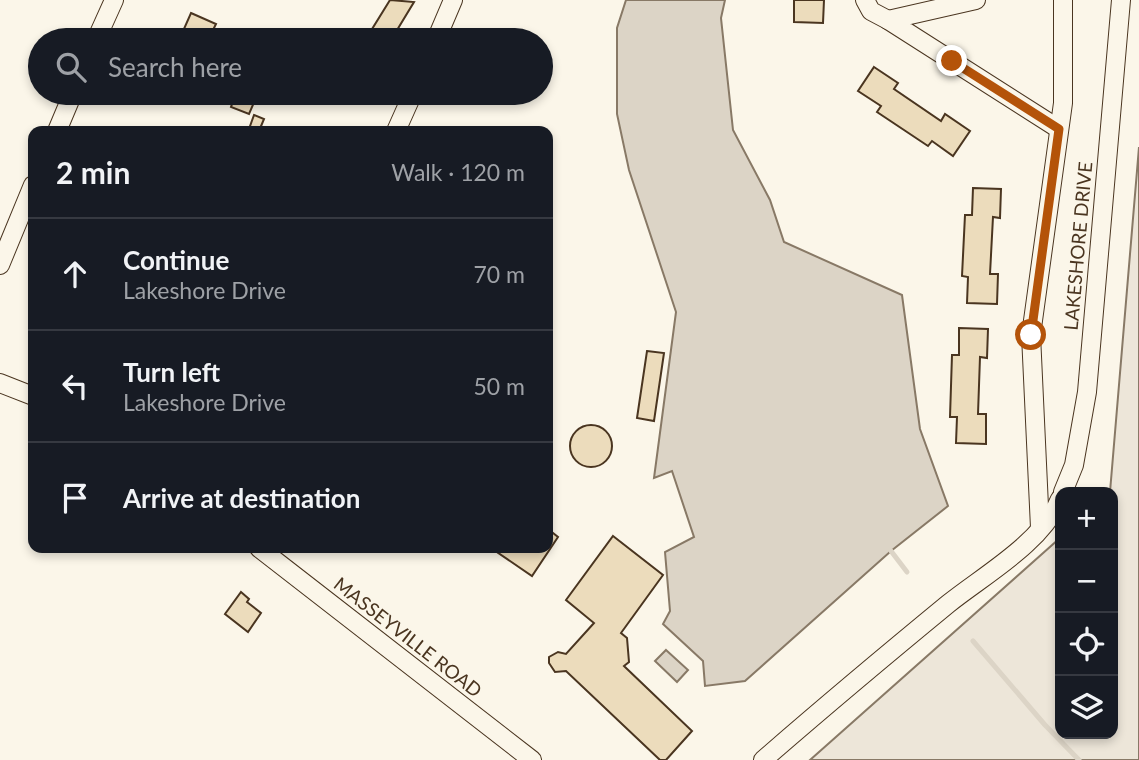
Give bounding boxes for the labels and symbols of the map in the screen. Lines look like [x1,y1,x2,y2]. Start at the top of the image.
route end [936,45,967,76]
street label: LAKESHORE DRIVE [1059,161,1096,331]
route start [1015,319,1046,350]
street label: MASSEYVILLE ROAD [330,572,487,702]

